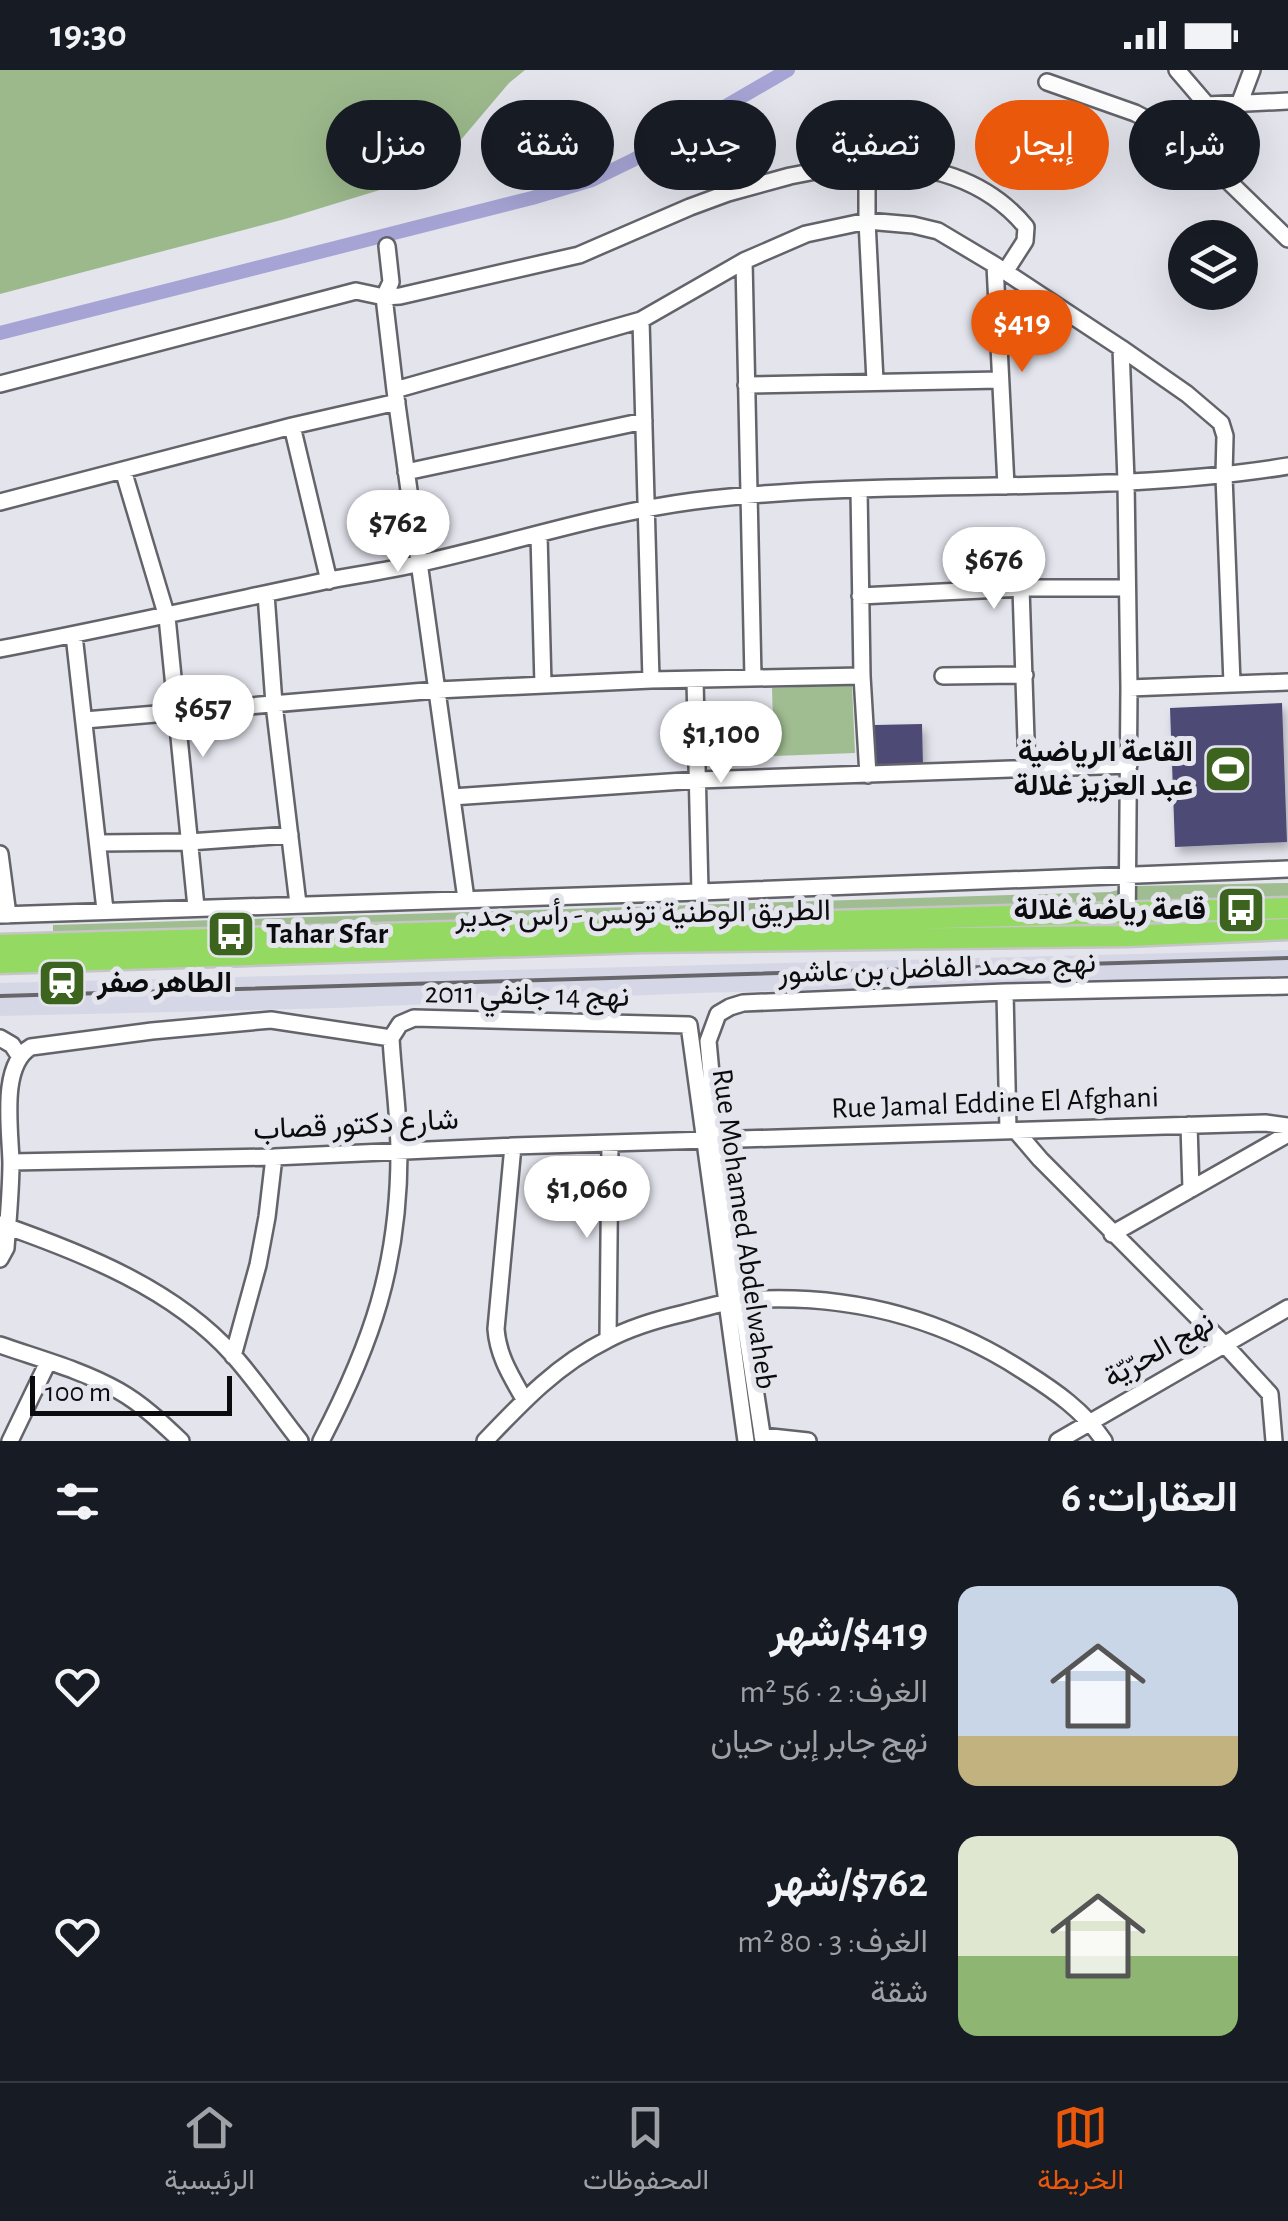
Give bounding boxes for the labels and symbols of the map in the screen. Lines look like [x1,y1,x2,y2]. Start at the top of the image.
pin: $419 [963,290,1081,375]
pin: $762 [339,490,457,575]
pin: $676 [935,527,1053,612]
pin: $657 [144,675,262,760]
pin: $1,100 [640,701,802,786]
place label: القاعة الرياضية عبد العزيز غلالة [1014,737,1193,803]
sports icon: القاعة الرياضية عبد العزيز غلالة [1202,743,1254,795]
bus stop icon: قاعة رياضة غلالة [1215,884,1267,936]
street label: الطريق الوطنية تونس - رأس جدير [454,893,831,934]
place label: قاعة رياضة غلالة [1013,895,1206,927]
bus stop icon: Tahar Sfar [205,908,257,960]
place label: Tahar Sfar [266,919,389,949]
street label: نهج محمد الفاضل بن عاشور [776,947,1097,993]
station icon: الطاهر صفر [36,957,88,1009]
place label: الطاهر صفر [96,968,232,1000]
street label: نهج 14 جانفي 2011 [424,978,630,1020]
street label: Rue Mohamed Abdelwaheb [707,1067,781,1391]
street label: Rue Jamal Eddine El Afghani [831,1082,1159,1124]
street label: شارع دكتور قصاب [253,1105,460,1149]
pin: $1,060 [506,1156,668,1241]
street label: نهج الحرّيّة [1099,1307,1221,1397]
scale bar [30,1371,232,1416]

